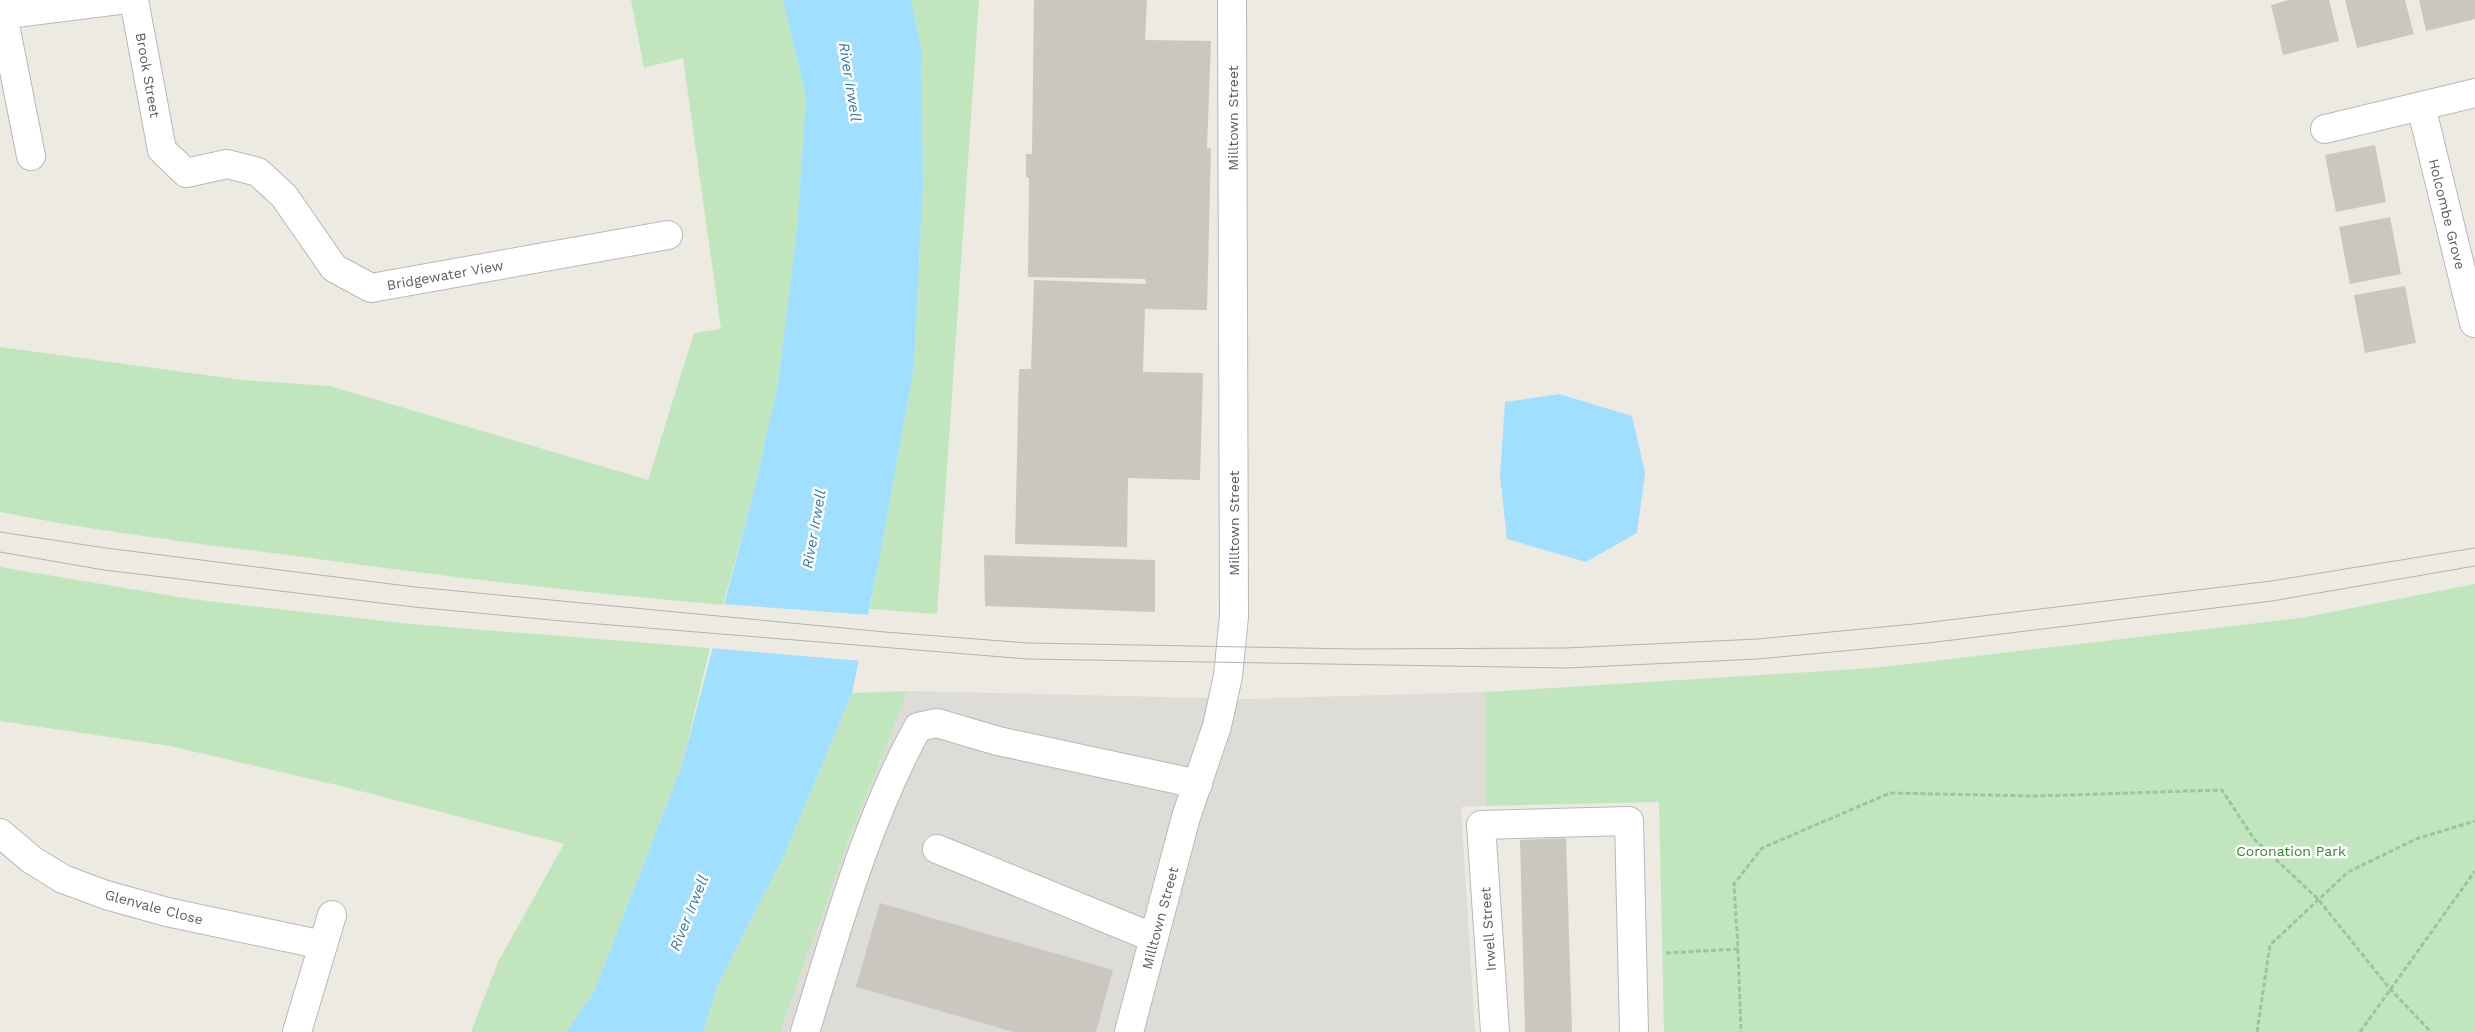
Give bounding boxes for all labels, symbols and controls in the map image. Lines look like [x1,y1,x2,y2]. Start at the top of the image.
street label: Brook Street [133,31,163,119]
water label: River Irwell [835,41,865,123]
street label: Milltown Street [1225,65,1241,171]
street label: Holcombe Grove [2426,157,2468,271]
street label: Bridgewater View [386,257,505,293]
street label: Milltown Street [1226,470,1242,576]
water label: River Irwell [798,488,830,570]
park label: Coronation Park [2236,843,2346,859]
street label: Milltown Street [1139,865,1181,971]
water label: River Irwell [666,872,712,953]
street label: Glenvale Close [103,886,205,928]
street label: Irwell Street [1477,886,1499,972]

